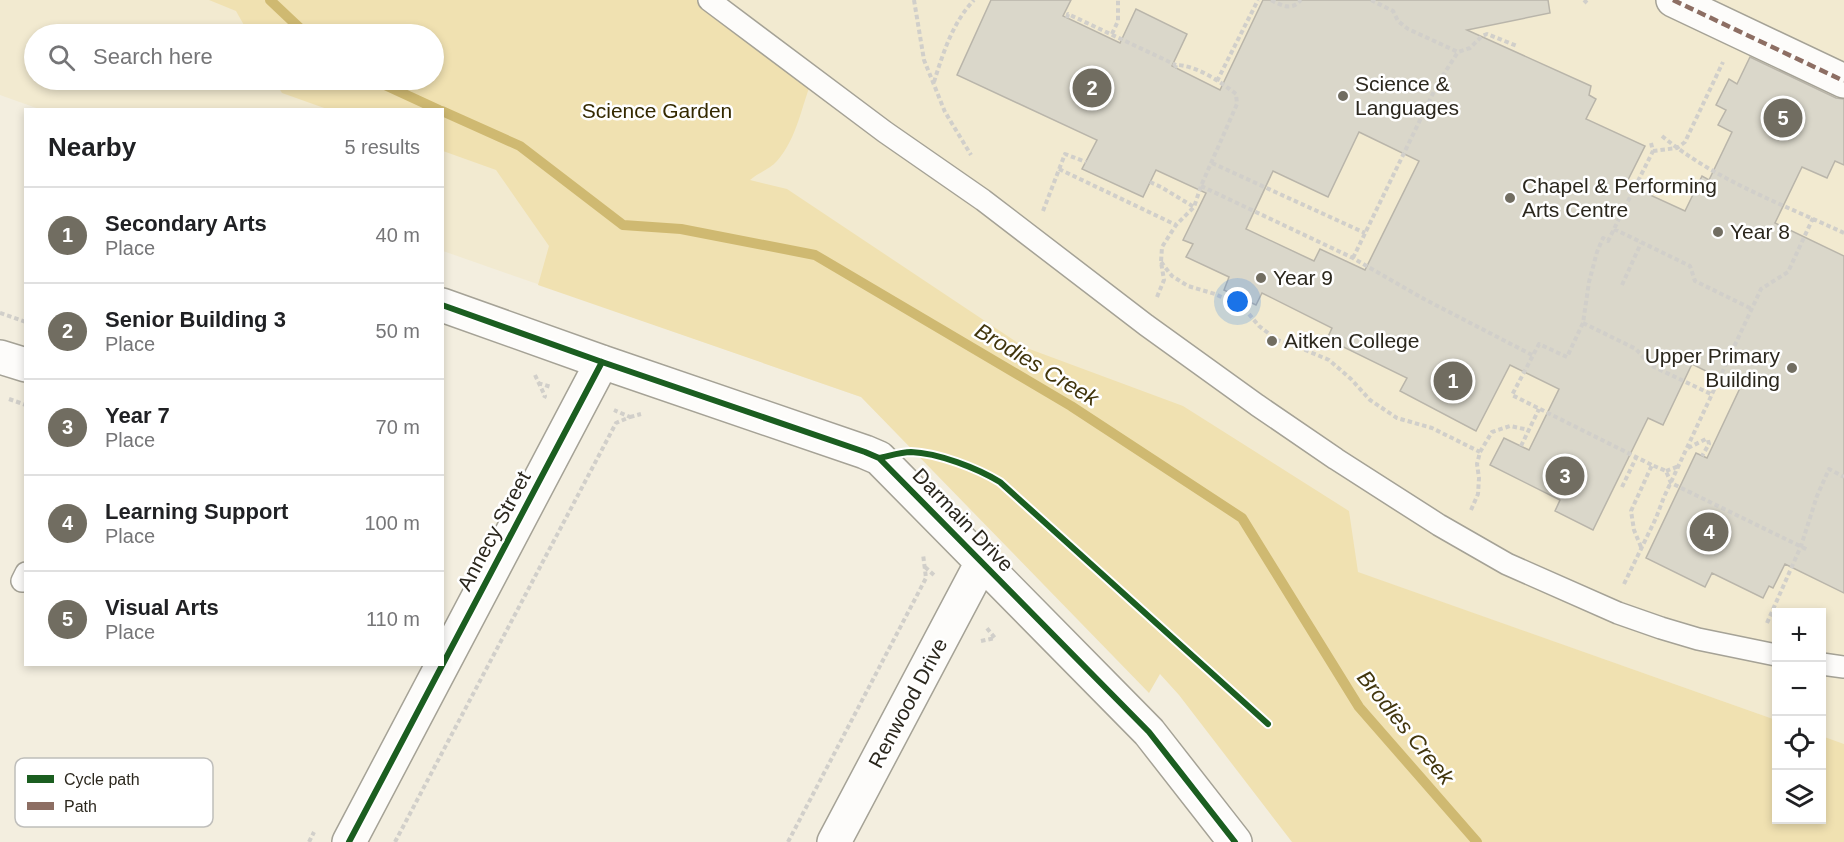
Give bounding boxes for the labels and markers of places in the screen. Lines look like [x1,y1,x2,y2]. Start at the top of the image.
pin: 2 [1072,66,1112,110]
place label: Science & Languages [1355,72,1459,119]
marker: Science & Languages [1336,89,1350,103]
pin: 5 [1764,96,1802,140]
place label: Chapel & Performing Arts Centre [1522,174,1717,221]
marker: Chapel & Performing Arts Centre [1503,191,1517,205]
place label: Year 8 [1730,220,1790,243]
marker: Year 8 [1711,225,1725,239]
place label: Year 9 [1273,266,1333,289]
marker: Year 9 [1254,271,1268,285]
place label: Aitken College [1284,329,1419,352]
marker: Aitken College [1265,334,1279,348]
place label: Upper Primary Building [1645,344,1780,391]
pin: 1 [1434,358,1472,404]
marker: Upper Primary Building [1785,361,1799,375]
pin: 3 [1546,454,1584,498]
pin: 4 [1690,510,1728,554]

